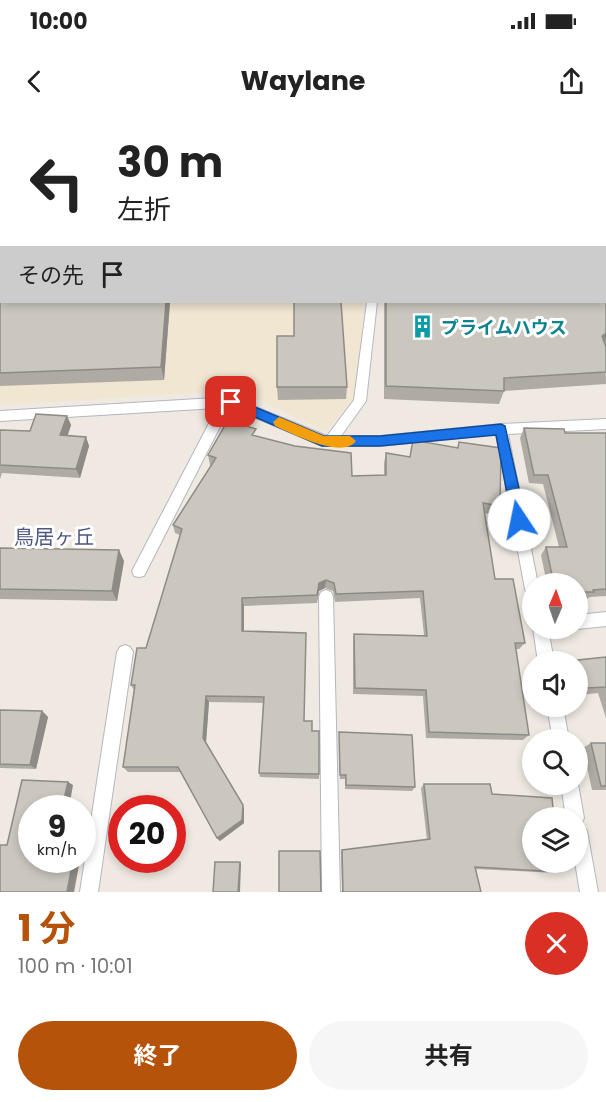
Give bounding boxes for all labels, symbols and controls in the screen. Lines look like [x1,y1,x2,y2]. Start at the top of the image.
text: 10:00 [30,6,88,37]
text: Waylane [241,62,365,99]
icon: back [18,65,51,98]
icon: share [555,65,588,98]
text: 30 m [117,133,223,192]
icon: left [18,144,96,222]
text: 左折 [117,191,171,228]
icon: arrive [96,258,129,291]
text: その先 [18,260,84,291]
building icon: プライムハウス [410,314,436,340]
place label: プライムハウス [441,315,567,340]
pin [205,376,256,427]
icon: arrive [214,385,247,418]
position arrow [487,488,551,552]
district label: 鳥居ヶ丘 [14,523,94,551]
north arrow [522,573,588,639]
map controls [522,573,588,873]
button: sound [522,651,588,717]
button: search [522,729,588,795]
speed limit sign: 20 [108,795,186,873]
text: 9 [48,805,66,848]
button: layers [522,807,588,873]
text: km/h [37,839,77,860]
text: 1 分 [18,903,75,954]
button: close [525,912,588,975]
text: 100 m · 10:01 [18,952,133,980]
button: 終了 [18,1021,297,1090]
button: 共有 [309,1021,588,1090]

